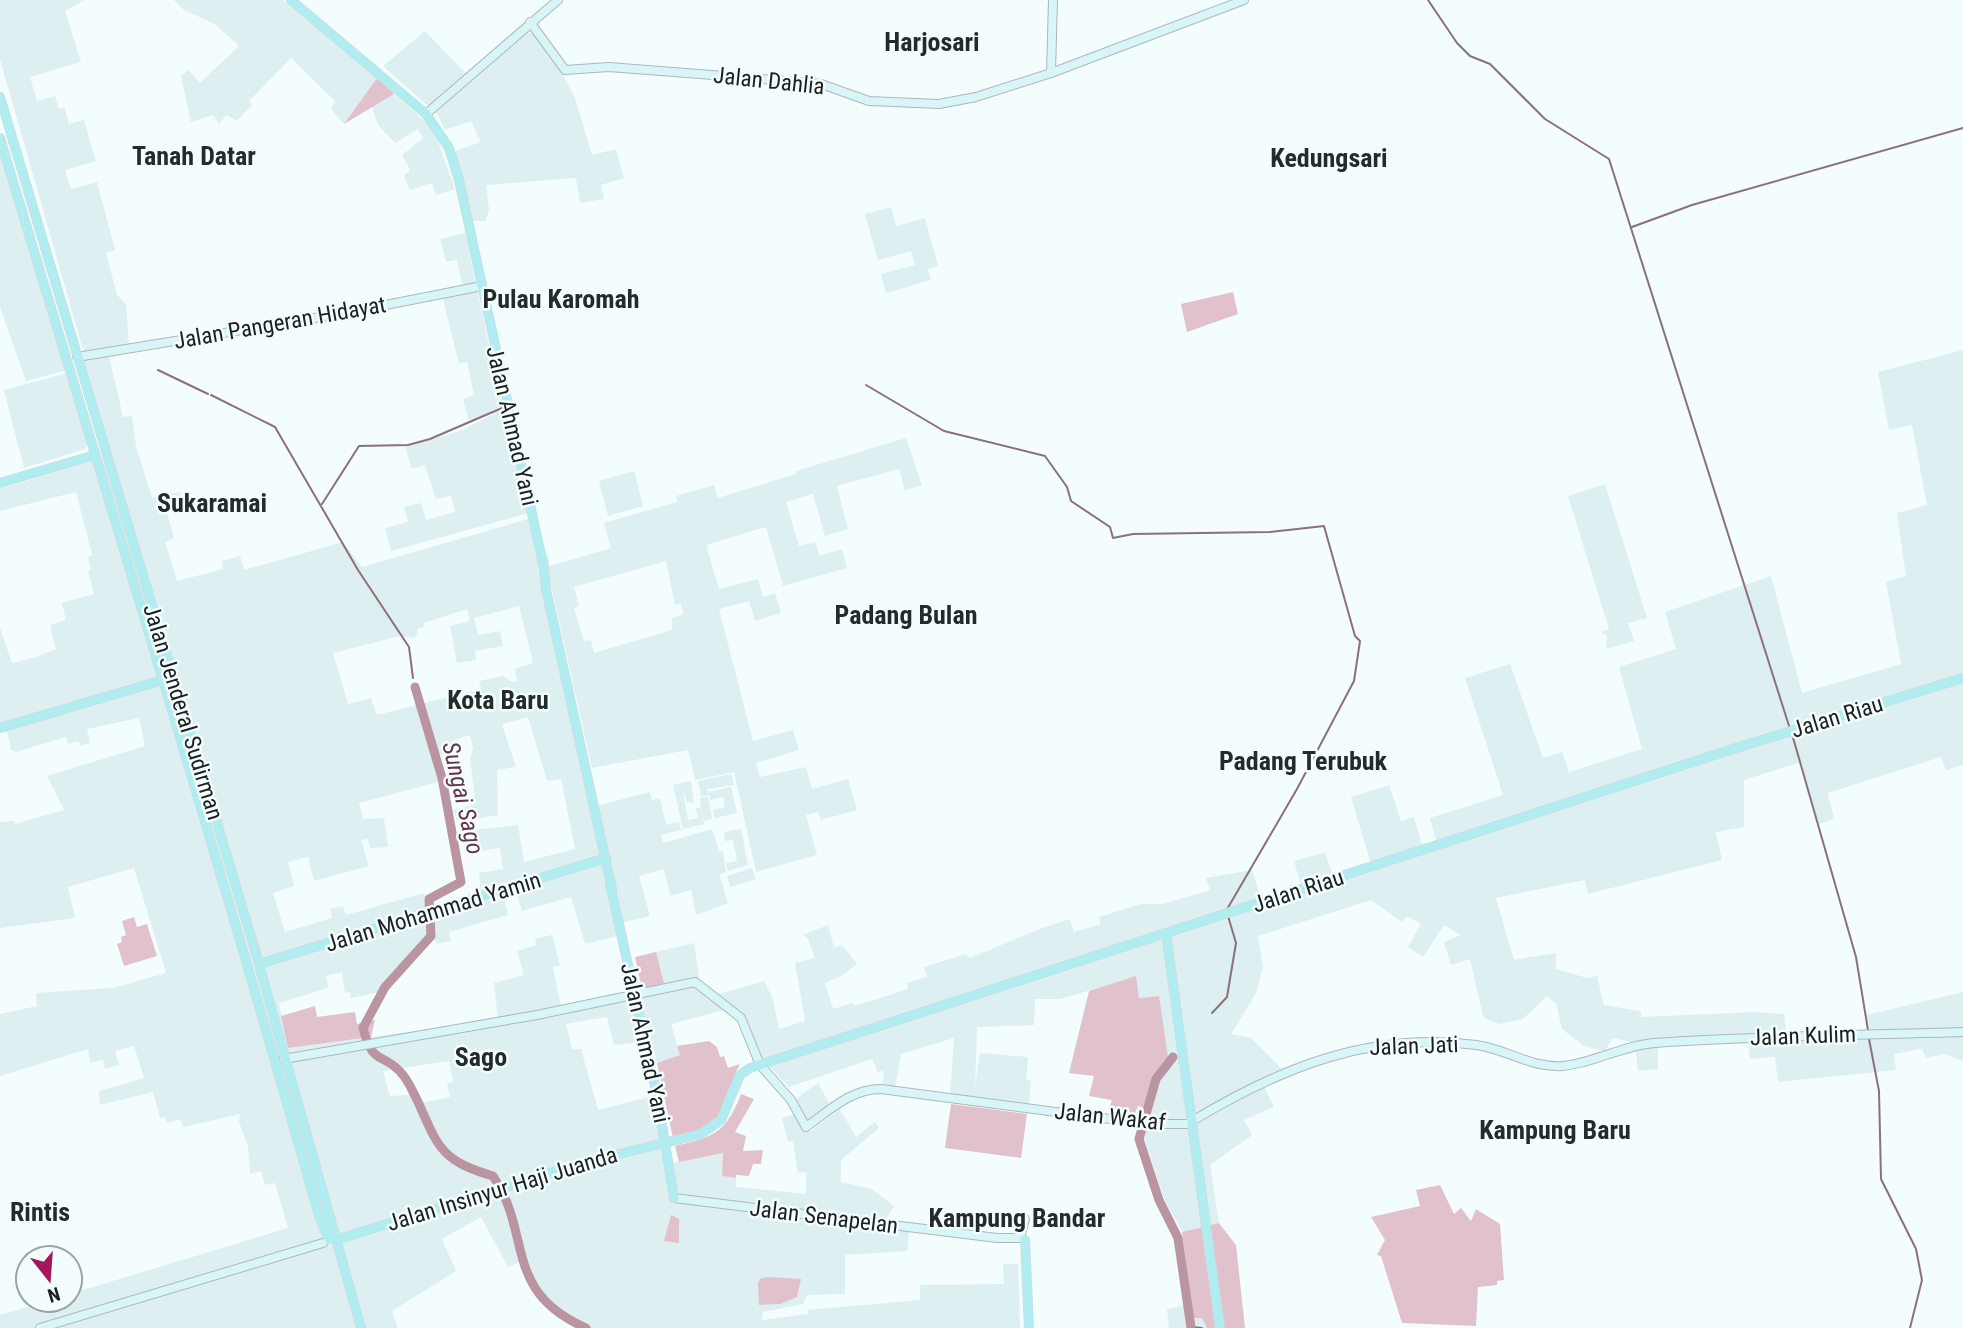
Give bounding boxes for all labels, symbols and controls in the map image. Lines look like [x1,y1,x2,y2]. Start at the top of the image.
district label: Harjosari [884,27,980,57]
street label: Jalan Dahlia [712,62,826,100]
district label: Tanah Datar [132,141,256,171]
district label: Kedungsari [1270,143,1388,173]
district label: Pulau Karomah [482,284,640,314]
street label: Jalan Pangeran Hidayat [172,291,388,355]
street label: Jalan Ahmad Yani [481,344,543,508]
district label: Sukaramai [157,488,267,518]
district label: Padang Bulan [835,600,977,630]
street label: Jalan Jenderal Sudirman [137,601,229,823]
district label: Kota Baru [447,685,549,715]
street label: Jalan Riau [1788,690,1886,744]
water label: Sungai Sago [436,739,490,857]
district label: Padang Terubuk [1219,746,1388,776]
street label: Jalan Riau [1249,864,1347,918]
street label: Jalan Mohammad Yamin [322,866,544,958]
street label: Jalan Ahmad Yani [615,961,675,1125]
street label: Jalan Kulim [1749,1021,1857,1051]
street label: Jalan Jati [1369,1031,1459,1061]
district label: Sago [455,1042,507,1072]
street label: Jalan Wakaf [1053,1098,1168,1136]
district label: Kampung Baru [1479,1115,1631,1145]
street label: Jalan Insinyur Haji Juanda [384,1141,620,1237]
street label: Jalan Senapelan [748,1195,900,1239]
district label: Rintis [10,1197,70,1227]
district label: Kampung Bandar [929,1203,1106,1233]
north arrow [14,1244,84,1314]
text: N [45,1282,63,1307]

